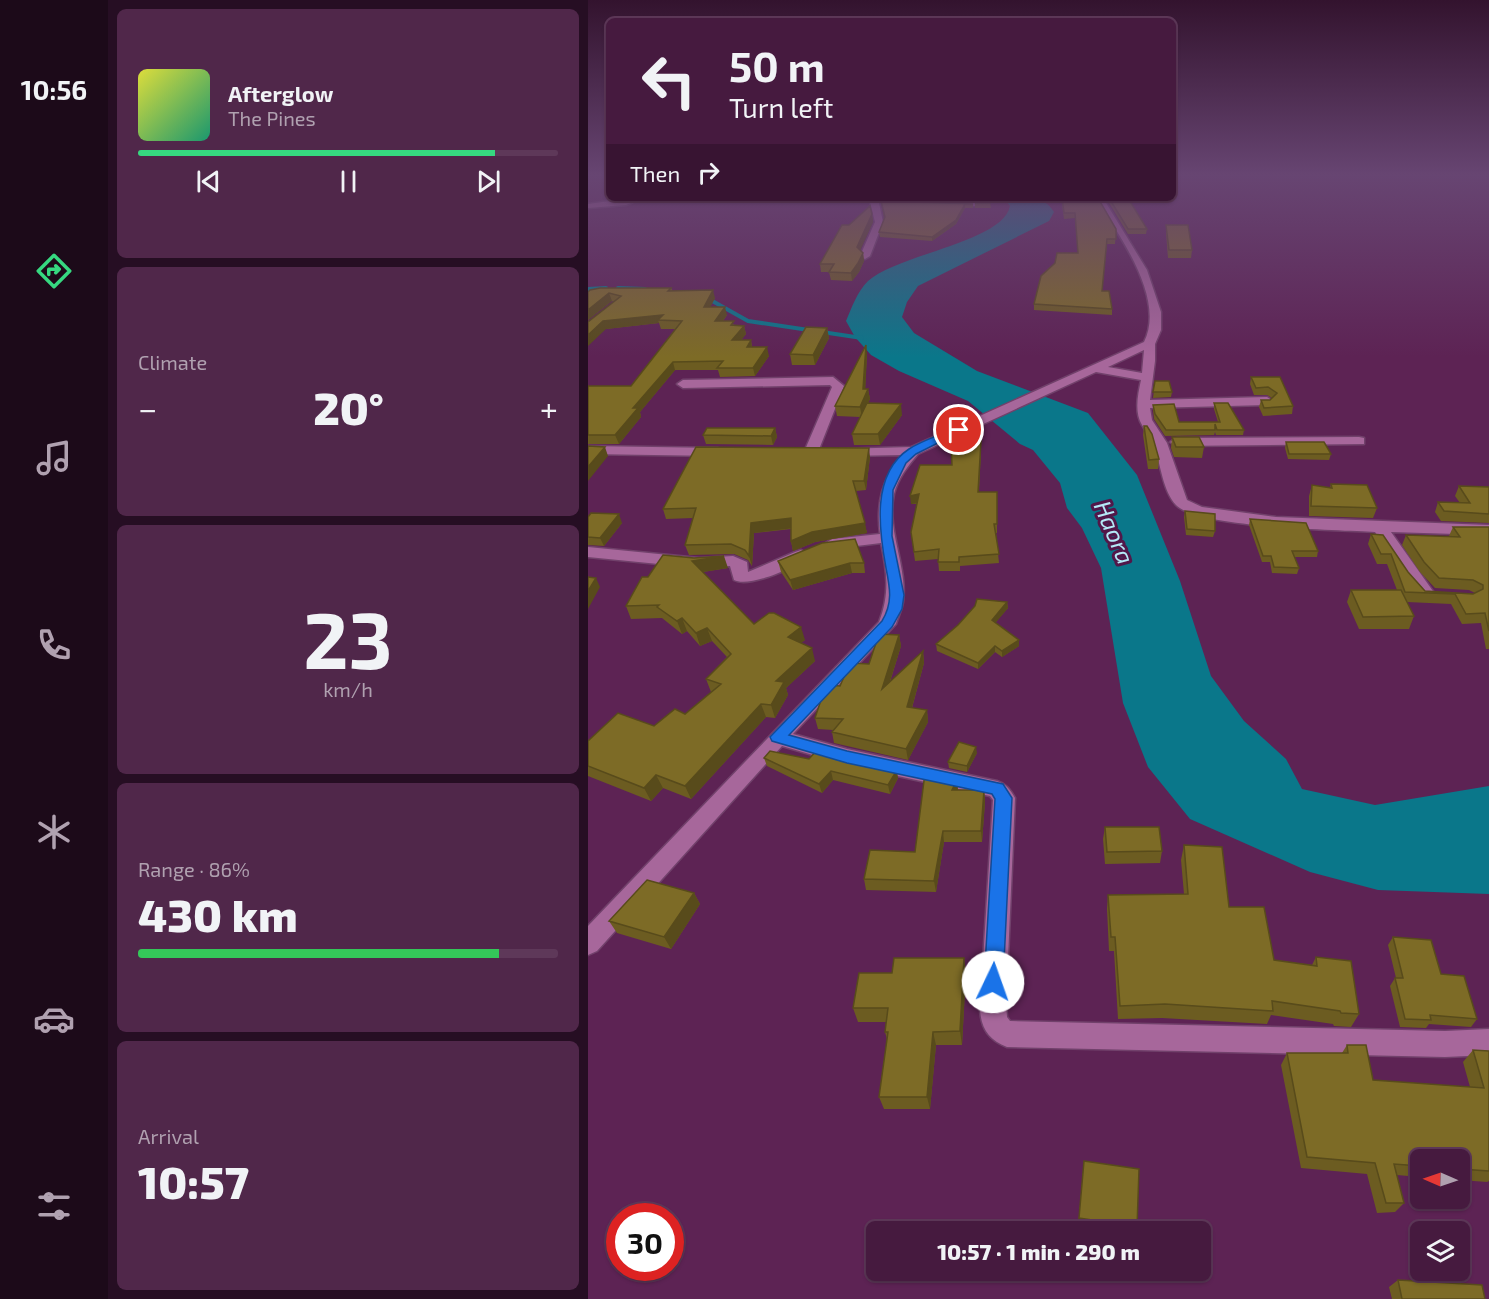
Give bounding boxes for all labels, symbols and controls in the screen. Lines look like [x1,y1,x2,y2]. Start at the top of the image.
text: 50 m [729,40,825,90]
icon: left [630,42,708,120]
text: 10:56 [21,73,87,105]
text: Afterglow [228,80,333,106]
text: Turn left [729,91,833,123]
text: The Pines [228,106,316,130]
icon: right [692,156,725,189]
text: Then [630,160,680,186]
icon: previous [192,165,225,198]
icon: pause [332,165,365,198]
icon: next [472,165,505,198]
icon: directions [33,250,75,292]
text: Climate [138,350,207,374]
text: 20° [313,380,384,434]
text: − [138,388,157,428]
text: + [540,388,558,428]
pin [933,404,984,455]
icon: arrive [942,413,975,446]
icon: music [33,437,75,479]
water label: Haora [1089,496,1141,568]
text: 23 [303,591,393,685]
icon: phone [33,624,75,666]
text: km/h [323,677,373,701]
icon: climate [33,811,75,853]
text: Range · 86% [138,857,250,881]
text: 430 km [138,887,298,941]
position arrow [961,950,1025,1014]
icon: car [33,998,75,1040]
text: Arrival [138,1124,199,1148]
north arrow [1410,1149,1470,1209]
map controls [1410,1149,1470,1281]
text: 10:57 [138,1154,249,1208]
icon: filters [33,1185,75,1227]
speed limit sign: 30 [606,1203,684,1281]
button: layers [1410,1221,1470,1281]
text: 10:57 · 1 min · 290 m [937,1238,1140,1264]

